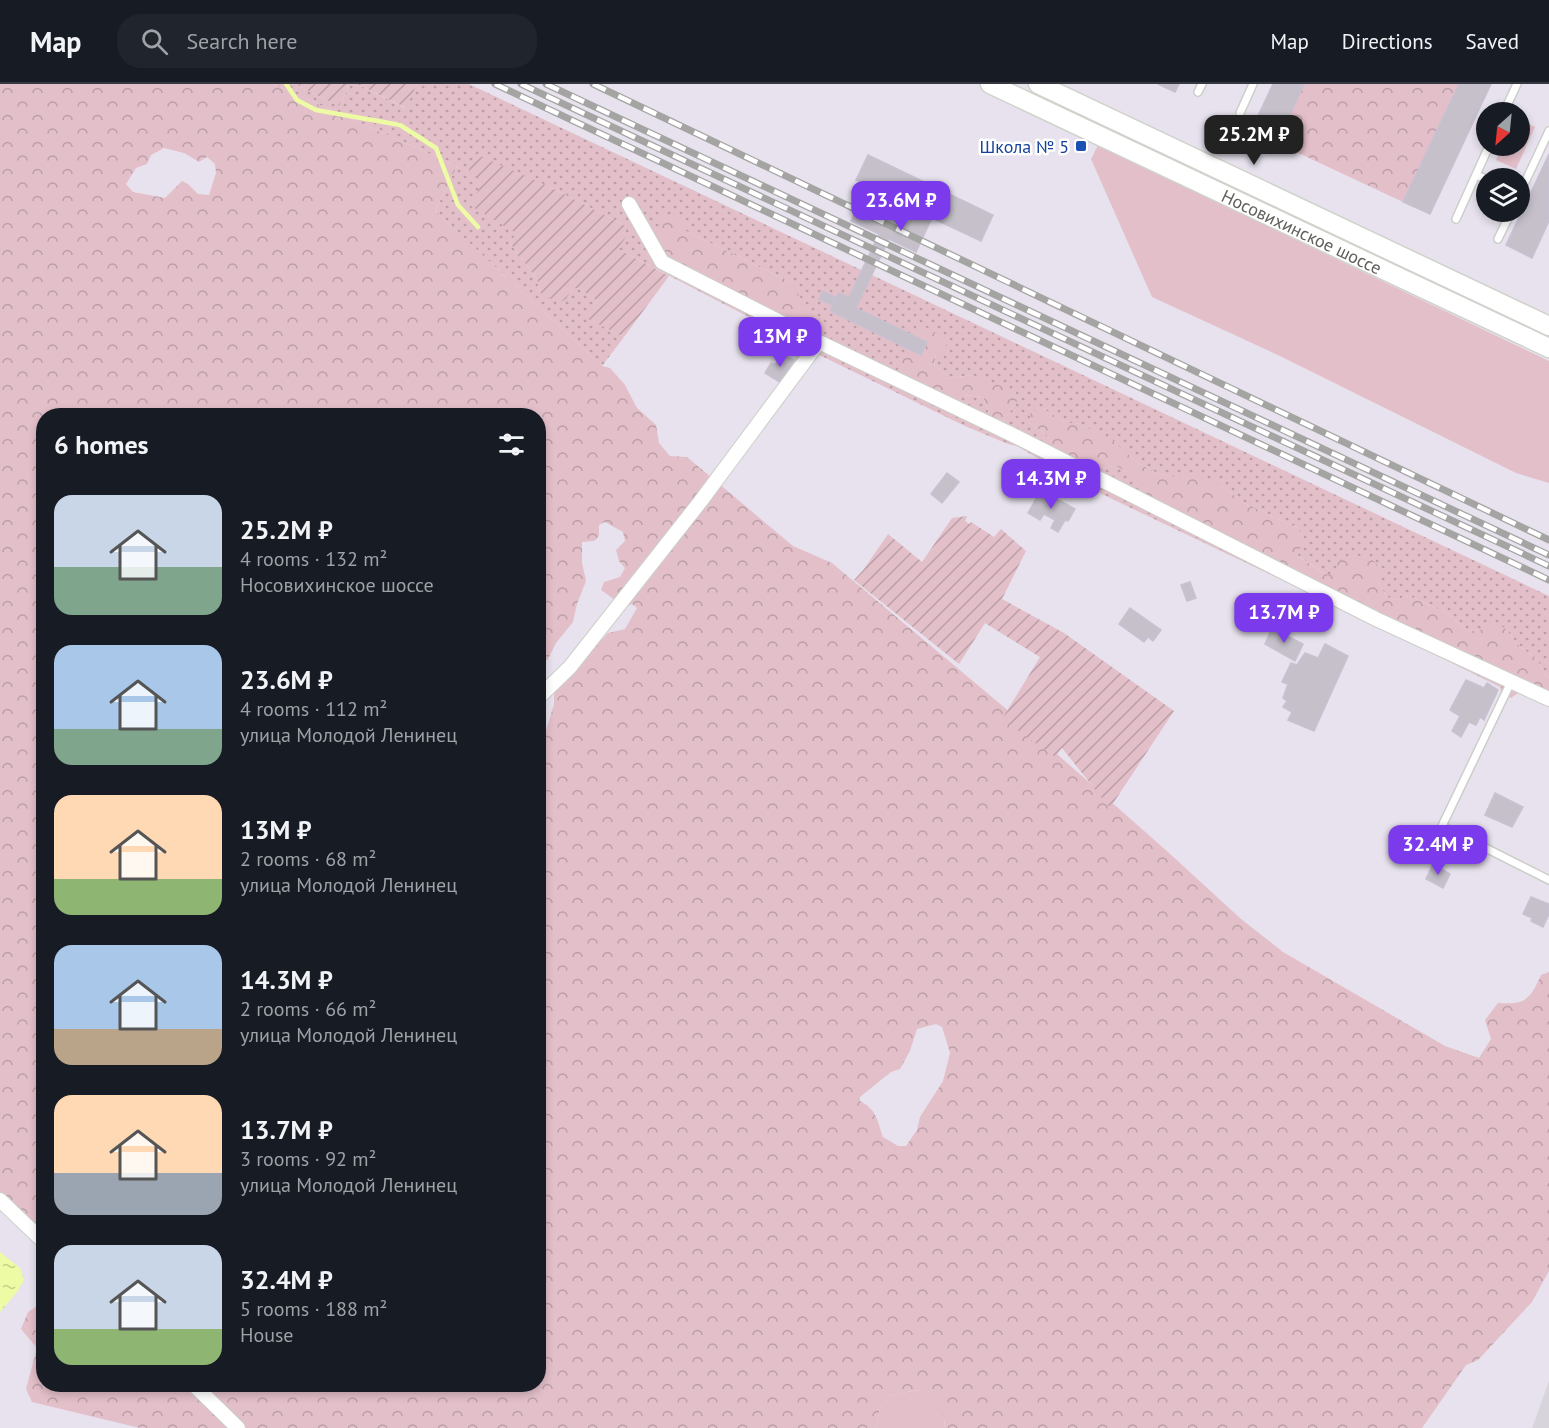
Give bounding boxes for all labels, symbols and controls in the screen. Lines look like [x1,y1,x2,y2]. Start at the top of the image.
search box [117,14,537,68]
text: Map [30,23,81,60]
icon: search [138,25,171,58]
text: Search here [186,27,297,55]
text: Map [1270,28,1309,55]
text: Directions [1342,28,1433,55]
text: Saved [1466,28,1519,55]
north arrow [1476,102,1530,156]
map controls [1476,102,1530,222]
pin: 25.2M ₽ [1199,115,1309,166]
text: 25.2M ₽ [1218,121,1290,147]
place label: Школа № 5 [979,135,1069,158]
marker: Школа № 5 [1074,139,1088,153]
button: layers [1476,168,1530,222]
pin: 23.6M ₽ [846,181,956,232]
street label: Носовихинское шоссе [1218,184,1386,279]
text: 23.6M ₽ [865,187,937,213]
pin: 13M ₽ [738,317,822,368]
text: 13M ₽ [752,323,808,349]
text: 6 homes [54,428,149,461]
icon: filters [495,428,528,461]
pin: 14.3M ₽ [996,459,1106,510]
text: 14.3M ₽ [1015,465,1087,491]
text: 25.2M ₽ [240,513,333,546]
icon: home [102,519,174,591]
text: 4 rooms · 132 m² [240,546,387,572]
text: Носовихинское шоссе [240,572,434,598]
pin: 13.7M ₽ [1229,593,1339,644]
text: 13.7M ₽ [1248,599,1320,625]
text: 23.6M ₽ [240,663,333,696]
icon: home [102,669,174,741]
text: 4 rooms · 112 m² [240,696,387,722]
text: улица Молодой Ленинец [240,722,457,748]
text: 13M ₽ [240,813,312,846]
icon: home [102,819,174,891]
pin: 32.4M ₽ [1383,825,1493,876]
text: 32.4M ₽ [1402,831,1474,857]
text: 2 rooms · 68 m² [240,846,376,872]
text: улица Молодой Ленинец [240,872,457,898]
text: 14.3M ₽ [240,963,333,996]
icon: home [102,969,174,1041]
text: 2 rooms · 66 m² [240,996,376,1022]
text: улица Молодой Ленинец [240,1022,457,1048]
text: 13.7M ₽ [240,1113,333,1146]
icon: home [102,1119,174,1191]
text: 3 rooms · 92 m² [240,1146,376,1172]
text: улица Молодой Ленинец [240,1172,457,1198]
text: 32.4M ₽ [240,1263,333,1296]
icon: home [102,1269,174,1341]
text: 5 rooms · 188 m² [240,1296,387,1322]
text: House [240,1322,294,1348]

